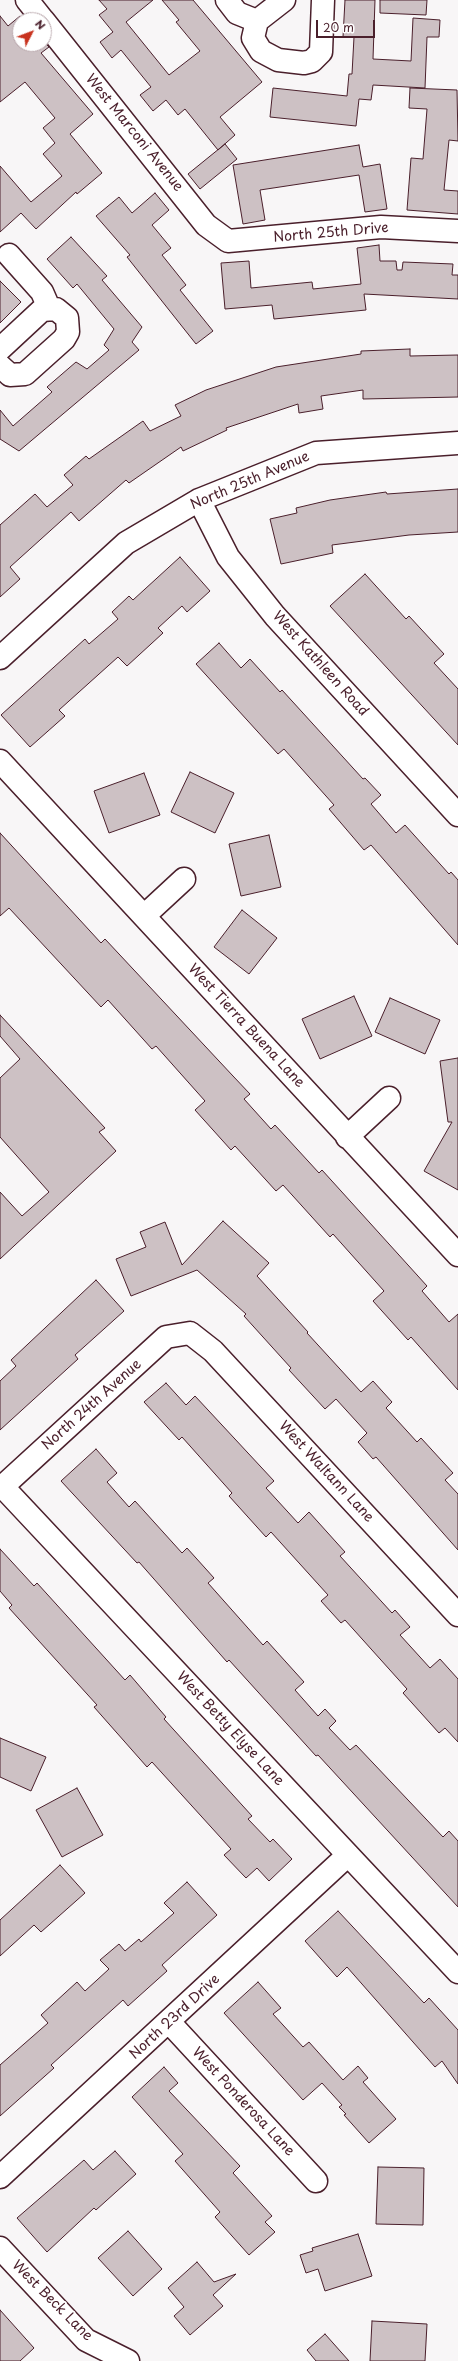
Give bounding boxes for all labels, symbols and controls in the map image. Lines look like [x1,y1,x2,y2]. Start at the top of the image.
north arrow [12,12,52,52]
scale bar [318,12,377,38]
text: N [31,15,50,33]
text: 20 m [323,18,354,36]
street label: West Marconi Avenue [82,71,186,195]
street label: North 25th Drive [273,220,389,246]
street label: North 25th Avenue [188,448,312,514]
street label: West Kathleen Road [269,608,371,720]
street label: West Tierra Buena Lane [184,961,308,1091]
street label: North 24th Avenue [39,1356,145,1454]
street label: West Waltann Lane [275,1418,377,1526]
street label: West Betty Elyse Lane [173,1669,287,1789]
street label: North 23rd Drive [127,1971,223,2063]
street label: West Ponderosa Lane [188,2044,298,2160]
street label: West Beck Lane [8,2257,96,2345]

